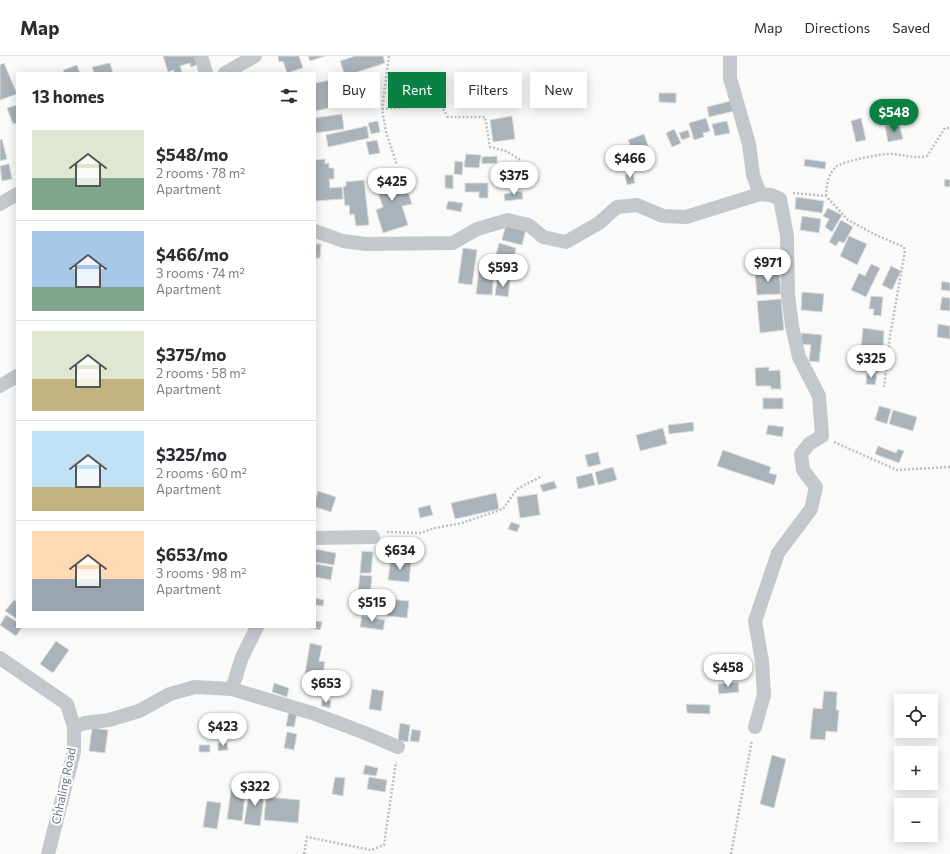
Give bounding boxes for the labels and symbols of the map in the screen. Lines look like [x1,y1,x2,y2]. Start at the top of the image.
pin: $548 [870,99,918,133]
pin: $466 [606,145,654,179]
pin: $375 [490,162,538,196]
pin: $425 [368,168,416,202]
pin: $971 [744,249,792,283]
pin: $593 [479,254,527,288]
pin: $325 [847,345,895,379]
pin: $634 [376,537,424,571]
pin: $515 [348,589,396,623]
pin: $458 [704,654,752,688]
pin: $653 [302,670,350,704]
pin: $423 [199,713,247,747]
street label: Chhaling Road [48,746,78,825]
pin: $322 [231,773,279,807]

